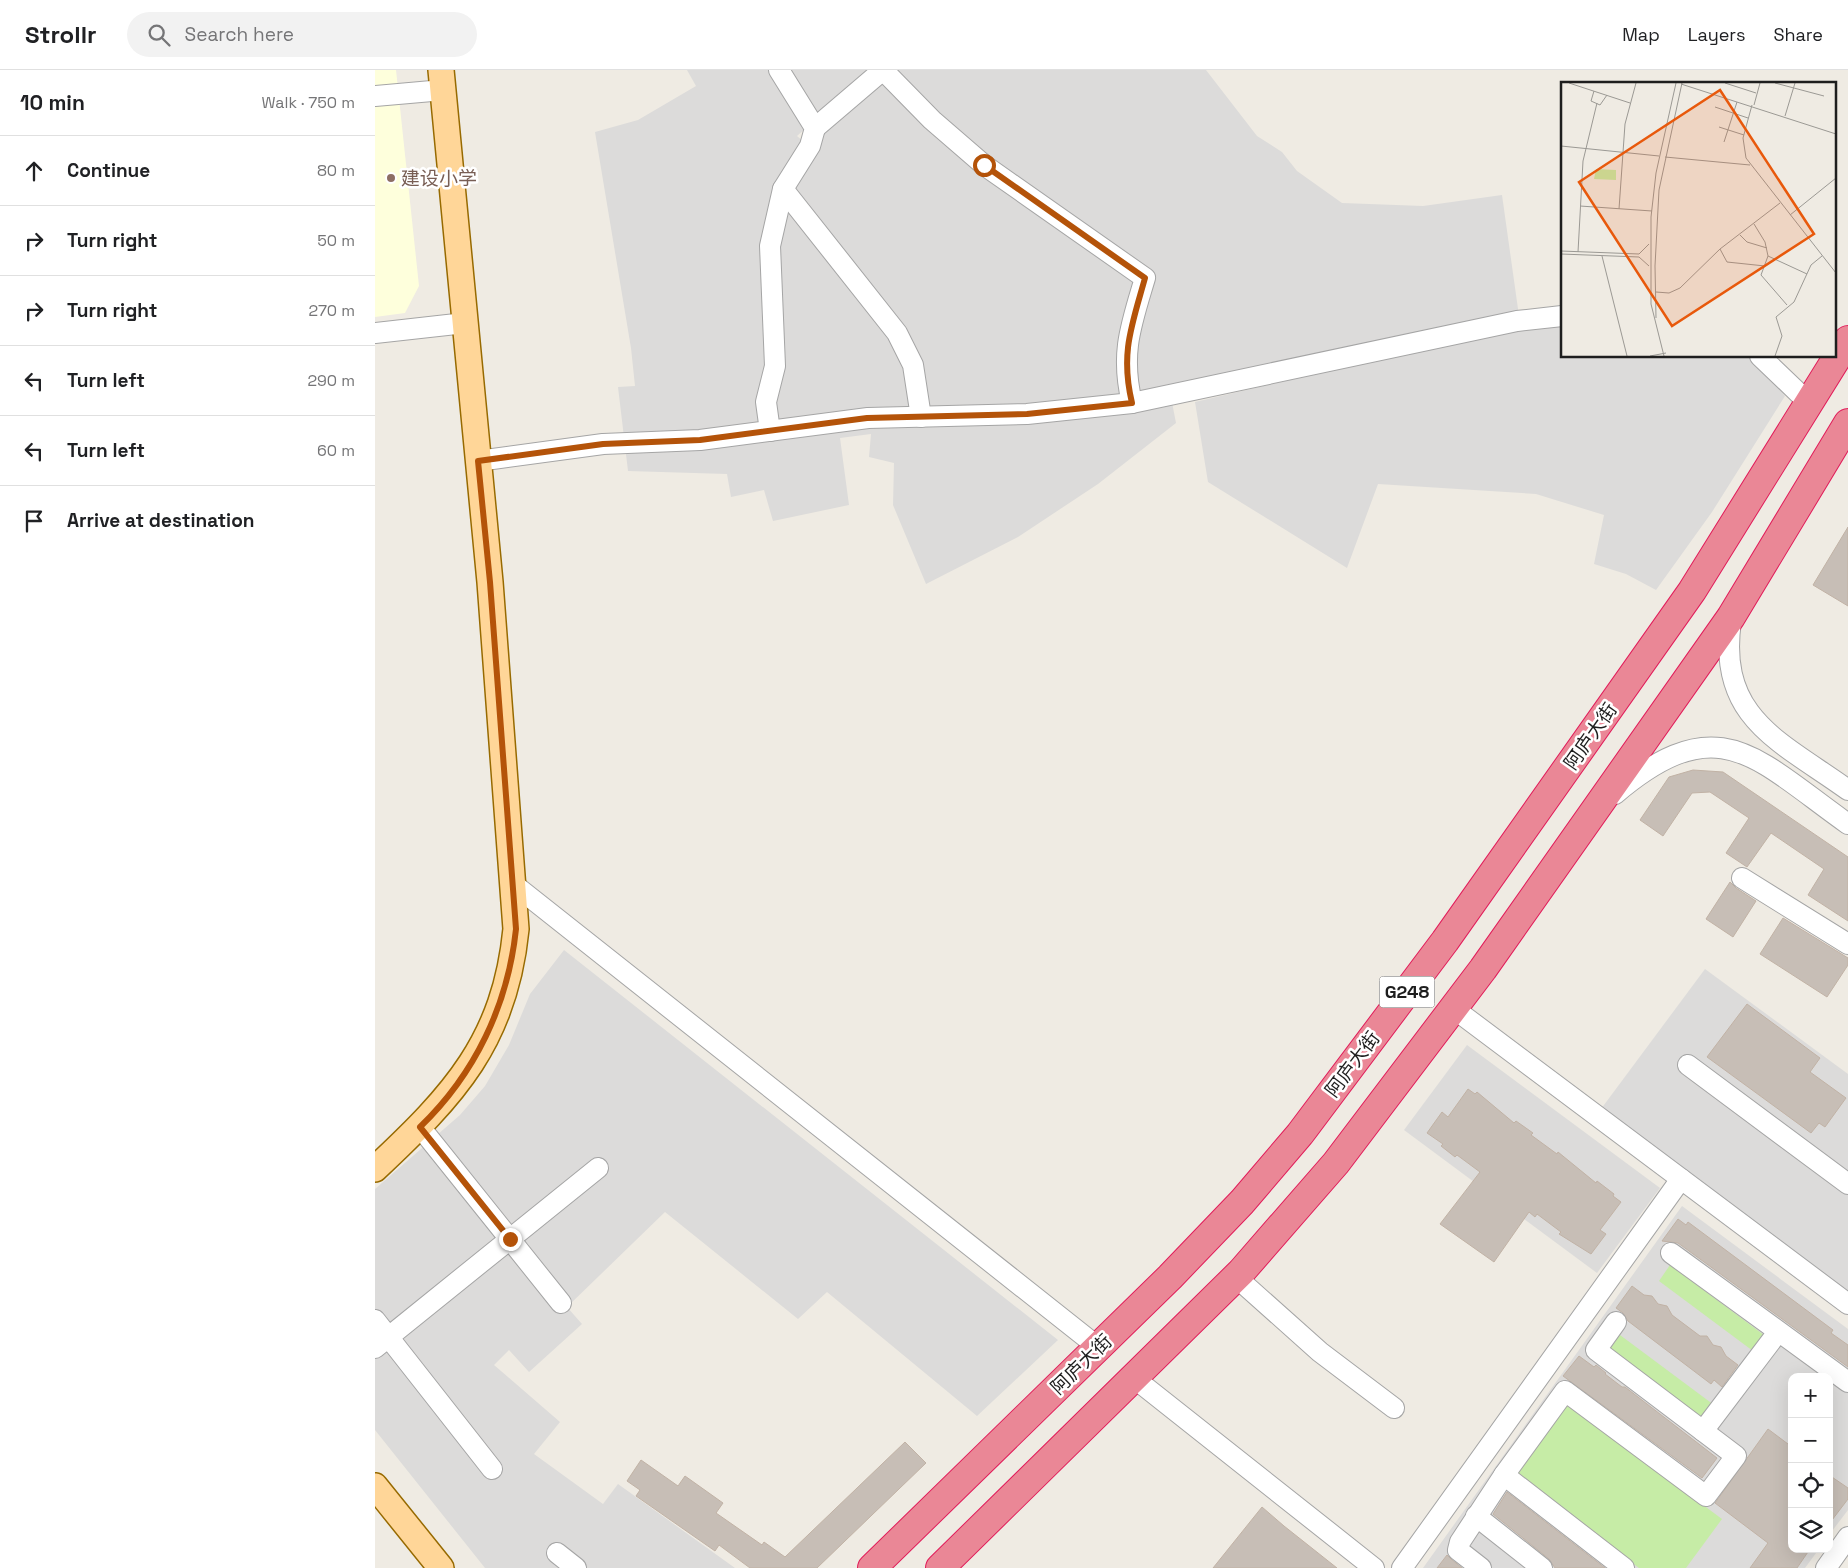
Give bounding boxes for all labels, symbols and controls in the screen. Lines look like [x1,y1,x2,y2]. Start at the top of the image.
search box [127,12,477,57]
text: Strollr [25,19,97,50]
icon: search [145,21,173,49]
text: Search here [185,22,294,47]
text: Map [1622,23,1660,46]
text: Layers [1688,23,1745,46]
text: Share [1773,23,1823,46]
inset map [1561,82,1835,358]
text: 10 min [20,89,85,116]
text: Walk · 750 m [261,92,355,113]
route start [973,154,996,177]
icon: ahead [20,157,48,185]
text: Continue [67,158,150,183]
text: 80 m [317,160,355,181]
place label: 建设小学 [401,166,477,191]
marker: 建设小学 [385,172,397,184]
icon: right [20,227,48,255]
text: Turn right [67,228,157,253]
text: 50 m [317,230,355,251]
icon: right [20,297,48,325]
text: Turn right [67,298,157,323]
text: 270 m [308,300,355,321]
icon: left [20,367,48,395]
text: Turn left [67,368,145,393]
text: 290 m [307,370,355,391]
icon: left [20,437,48,465]
text: Turn left [67,438,145,463]
text: 60 m [317,440,355,461]
icon: arrive [20,507,48,535]
text: Arrive at destination [67,508,255,533]
street label: 阿庐大街 [1558,698,1622,775]
road number: G248 [1379,976,1435,1008]
street label: 阿庐大街 [1320,1026,1385,1102]
route end [499,1228,522,1251]
street label: 阿庐大街 [1045,1329,1117,1400]
map controls [1788,1373,1833,1553]
button: + [1788,1373,1833,1418]
button: − [1788,1418,1833,1463]
button: locate [1788,1463,1833,1508]
button: layers [1788,1508,1833,1553]

